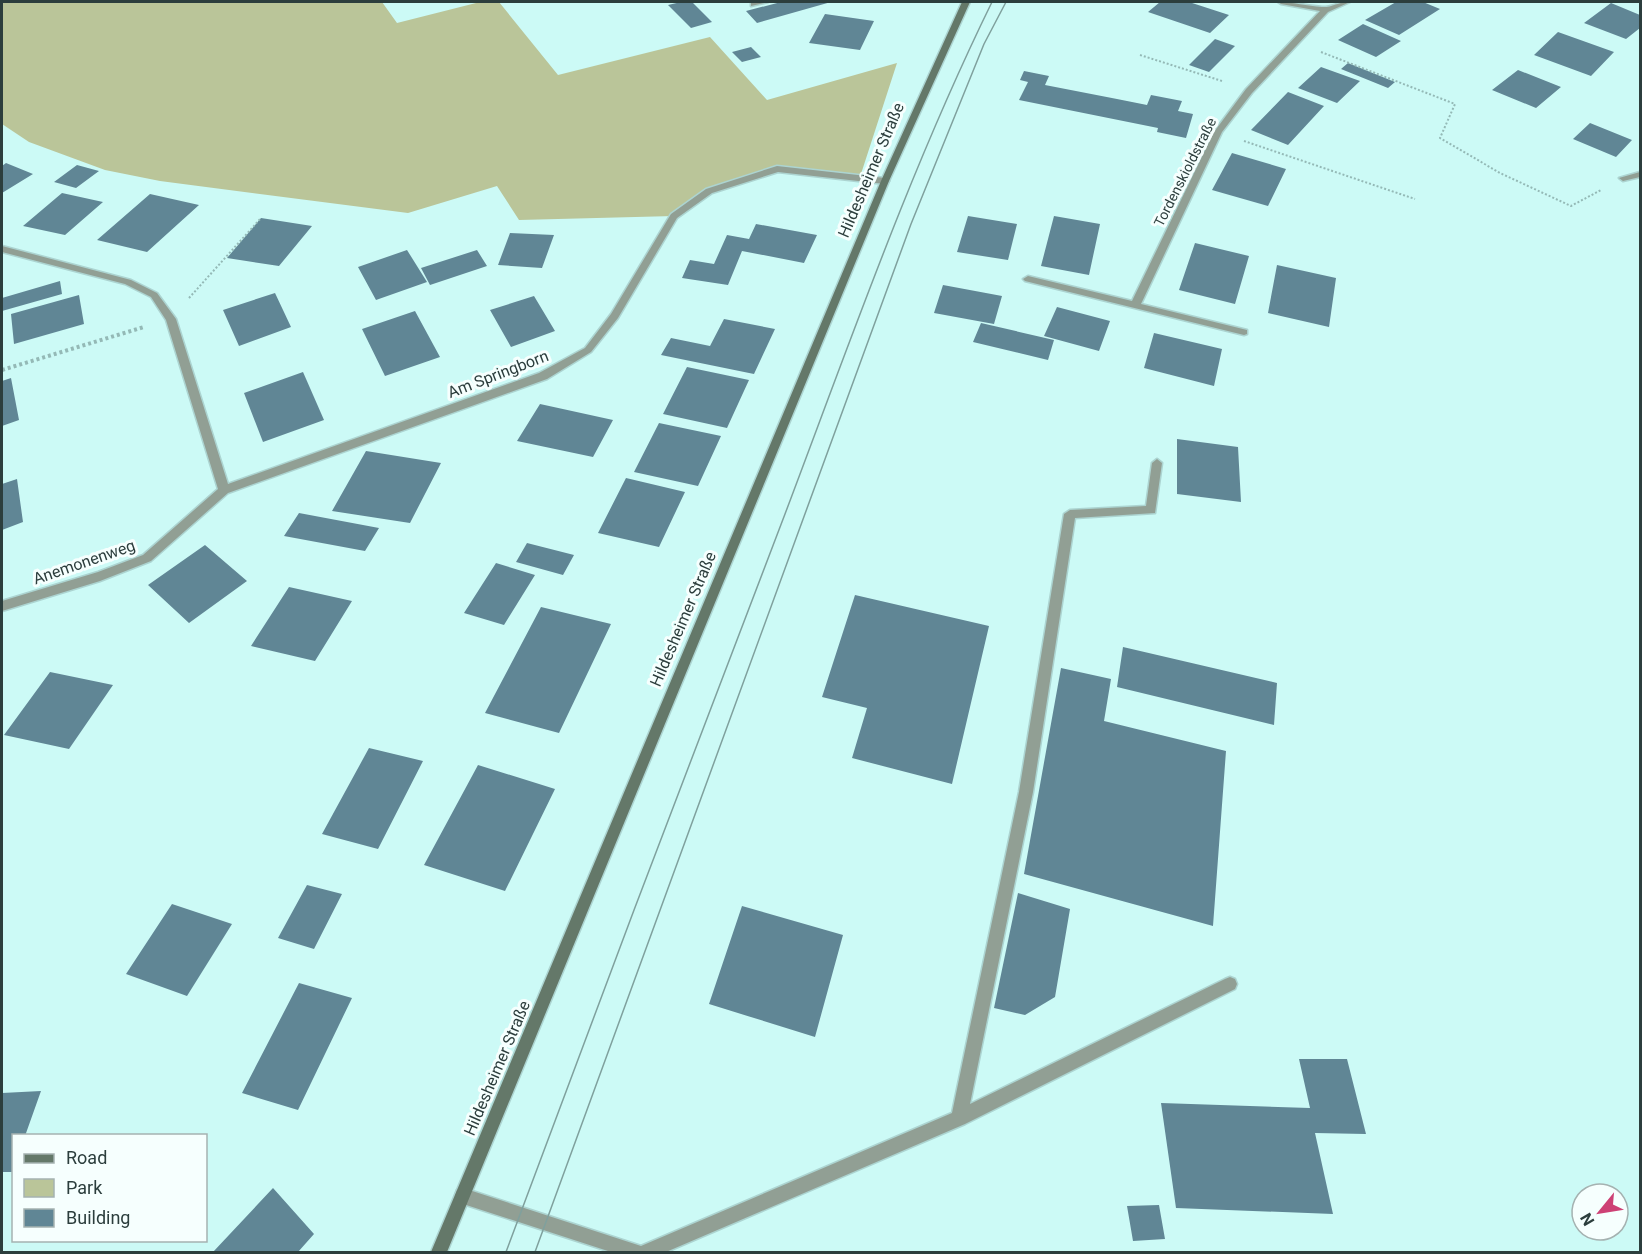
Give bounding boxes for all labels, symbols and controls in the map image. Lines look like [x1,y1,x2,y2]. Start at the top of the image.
street label: Hildesheimer Straße [834,100,908,240]
street label: Tordenskioldstraße [1151,115,1219,229]
street label: Am Springborn [445,346,551,402]
street label: Anemonenweg [31,536,137,588]
street label: Hildesheimer Straße [646,549,720,689]
street label: Hildesheimer Straße [460,998,534,1138]
legend [12,1134,207,1242]
text: Road [66,1147,107,1168]
text: Park [66,1177,103,1198]
north arrow [1570,1182,1630,1242]
text: Building [66,1207,130,1228]
text: N [1576,1210,1598,1229]

